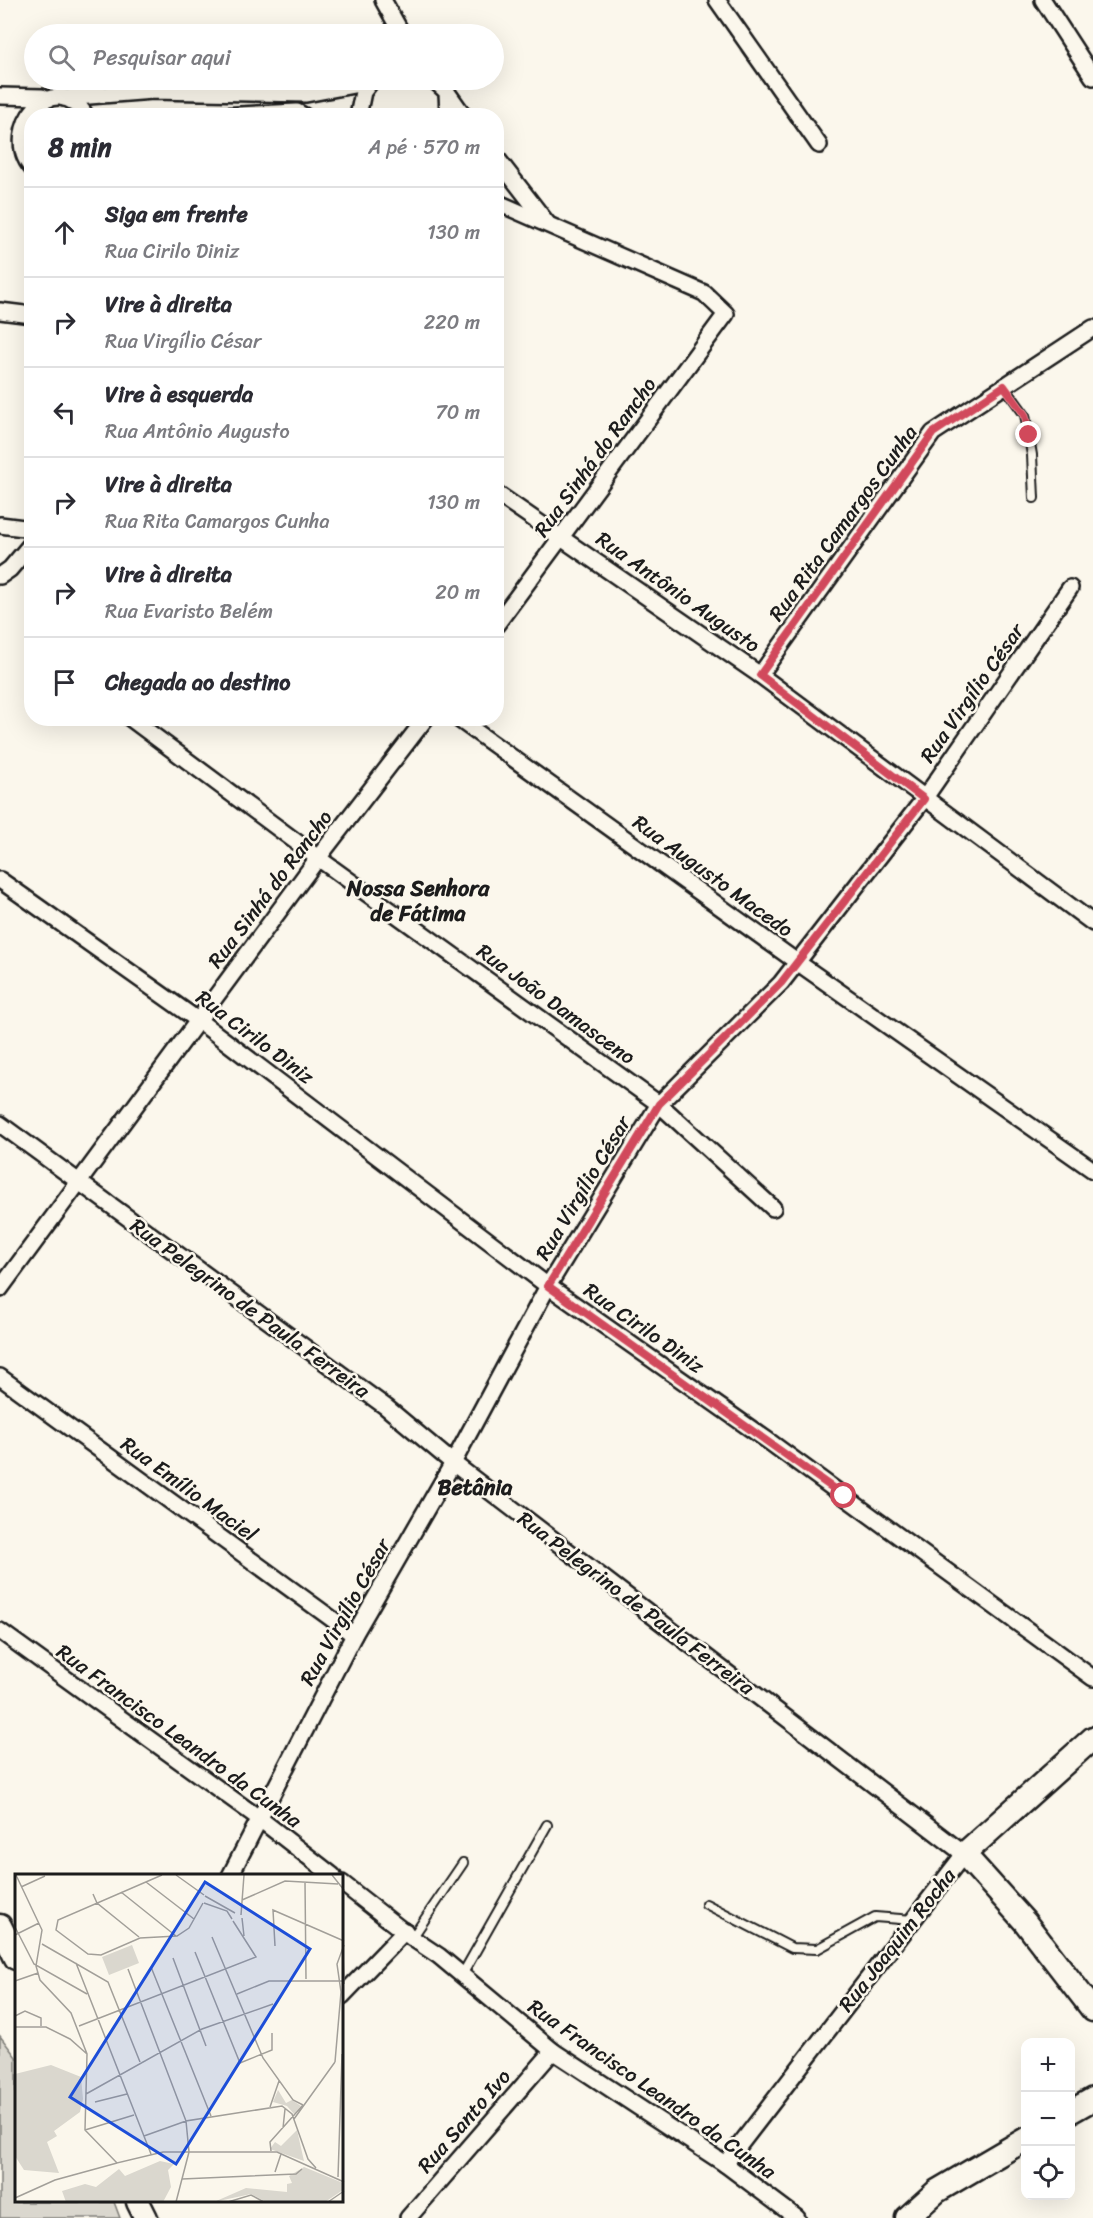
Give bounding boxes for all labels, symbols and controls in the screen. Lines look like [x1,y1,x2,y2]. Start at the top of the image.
search box [24,24,504,90]
text: Pesquisar aqui [93,38,231,77]
icon: search [45,41,78,74]
text: 8 min [48,124,112,170]
text: A pé · 570 m [368,130,480,165]
text: Siga em frente [105,195,248,234]
text: 130 m [427,215,480,250]
icon: ahead [48,216,81,249]
text: Rua Cirilo Diniz [105,234,239,269]
text: Vire à direita [105,285,232,324]
text: 220 m [424,305,480,340]
icon: right [48,306,81,339]
text: Rua Virgílio César [105,324,261,359]
street label: Rua Sinhá do Rancho [523,369,667,545]
text: Vire à esquerda [105,375,253,414]
text: 70 m [435,395,480,430]
icon: left [48,396,81,429]
text: Rua Antônio Augusto [105,414,290,449]
street label: Rua Rita Camargos Cunha [758,416,928,630]
route end [1015,421,1041,447]
text: Vire à direita [105,465,232,504]
text: 130 m [427,485,480,520]
icon: right [48,486,81,519]
text: Rua Rita Camargos Cunha [105,504,330,539]
street label: Rua Antônio Augusto [588,521,769,663]
text: Vire à direita [105,555,232,594]
text: 20 m [435,575,480,610]
icon: right [48,576,81,609]
text: Rua Evaristo Belém [105,594,273,629]
street label: Rua Virgílio César [909,614,1035,771]
text: Chegada ao destino [105,663,290,702]
icon: arrive [48,666,81,699]
street label: Rua Sinhá do Rancho [197,801,343,977]
street label: Rua Augusto Macedo [624,804,802,948]
district label: Nossa Senhora de Fátima [346,869,490,933]
street label: Rua João Damasceno [468,933,644,1075]
street label: Rua Cirilo Diniz [187,979,324,1095]
street label: Rua Virgílio César [525,1107,642,1268]
street label: Rua Pelegrino de Paula Ferreira [122,1207,379,1409]
street label: Rua Cirilo Diniz [575,1272,713,1385]
street label: Rua Emílio Maciel [112,1426,267,1553]
district label: Betânia [438,1468,513,1507]
route start [830,1482,856,1508]
street label: Rua Pelegrino de Paula Ferreira [509,1501,764,1706]
street label: Rua Virgílio César [289,1530,402,1693]
street label: Rua Francisco Leandro da Cunha [48,1634,310,1839]
street label: Rua Joaquim Rocha [828,1859,966,2021]
inset map [15,1874,344,2203]
street label: Rua Francisco Leandro da Cunha [520,1988,785,2190]
map controls [1021,2038,1075,2200]
button: + [1021,2038,1075,2092]
street label: Rua Santo Ivo [407,2060,521,2182]
button: − [1021,2092,1075,2146]
button: locate [1021,2146,1075,2200]

